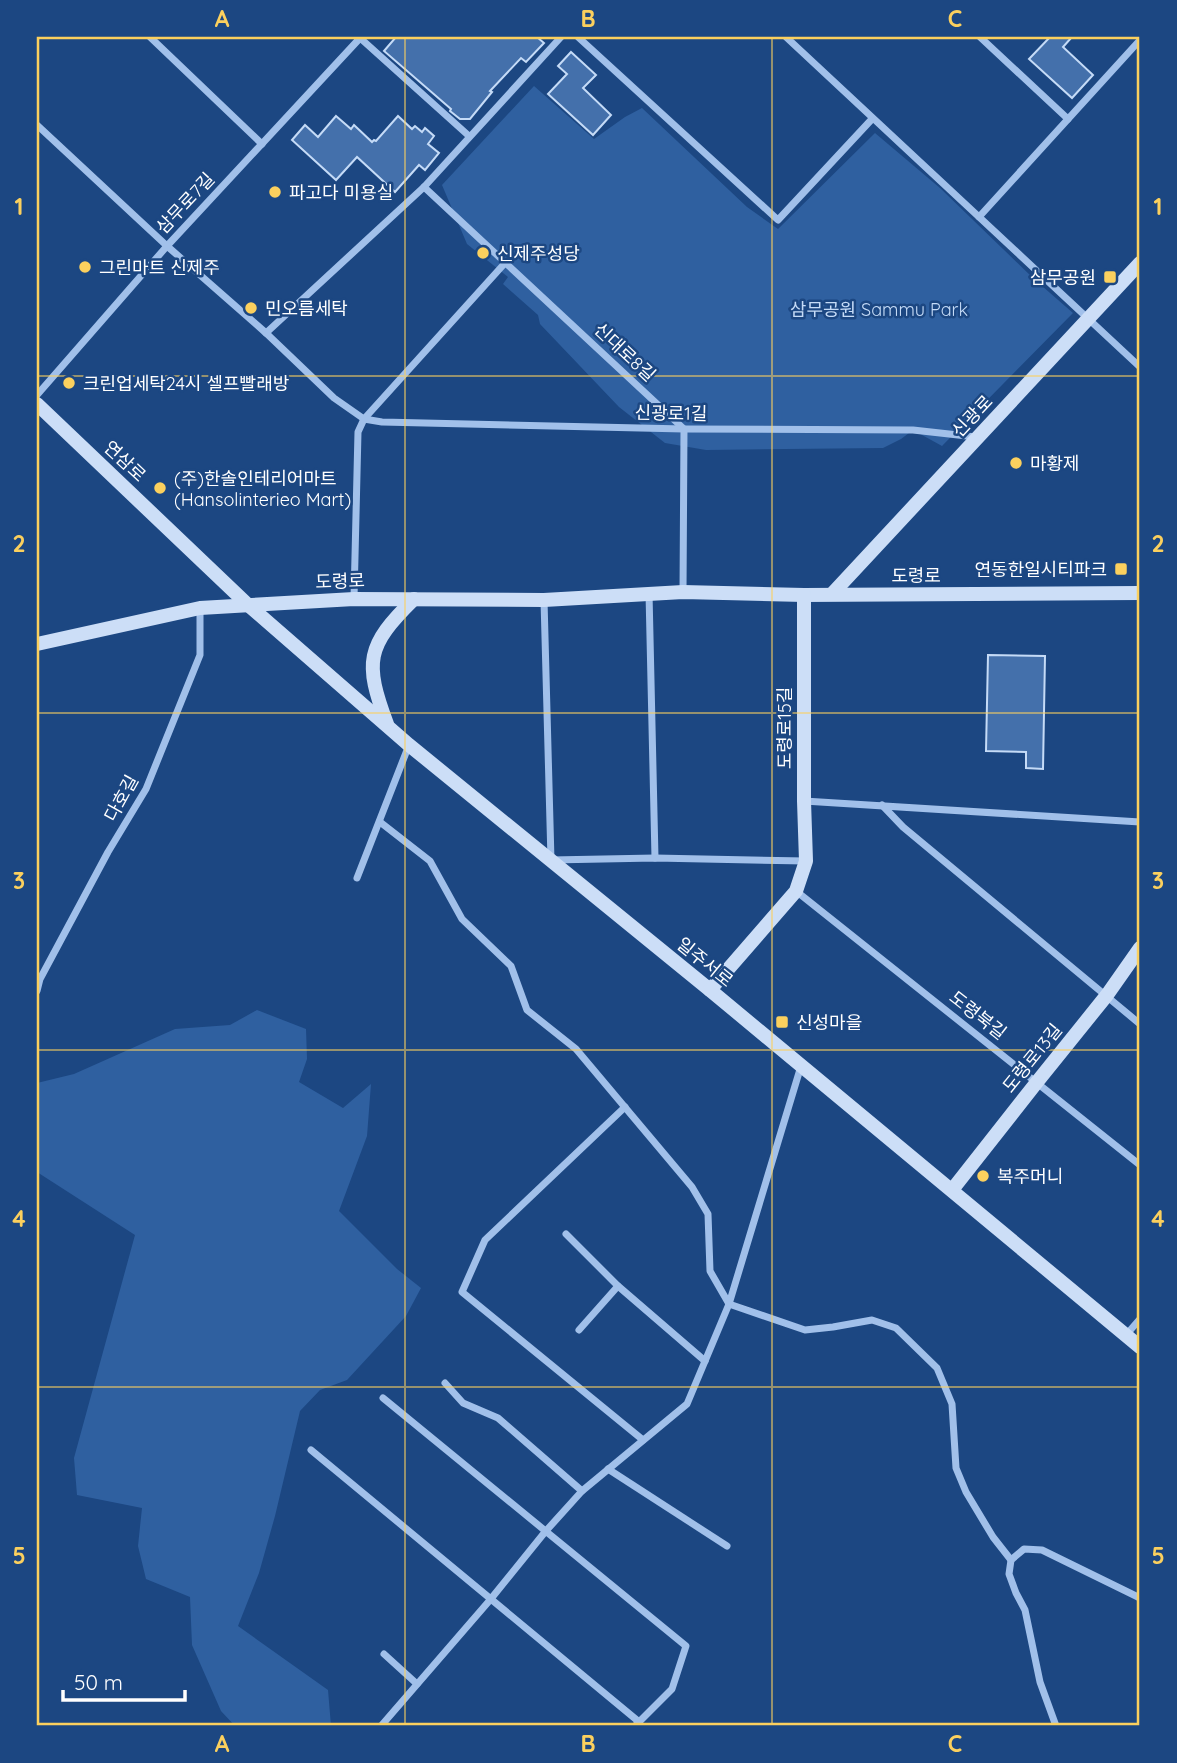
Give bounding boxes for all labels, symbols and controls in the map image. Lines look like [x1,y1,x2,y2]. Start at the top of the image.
text: A [215,4,230,33]
text: B [580,4,596,33]
text: C [948,4,962,33]
street label: 삼무로7길 [151,168,219,238]
place label: 파고다 미용실 [289,181,393,204]
marker: 파고다 미용실 [267,184,283,200]
text: 1 [15,192,23,221]
text: 1 [1154,192,1162,221]
place label: 신제주성당 [497,242,580,265]
marker: 신제주성당 [475,245,491,261]
place label: 그린마트 신제주 [99,256,220,279]
marker: 그린마트 신제주 [77,259,93,275]
place label: 삼무공원 [1030,266,1096,289]
marker: 삼무공원 [1102,269,1118,285]
place label: 민오름세탁 [265,297,348,320]
park label: 삼무공원 Sammu Park [790,298,968,321]
marker: 민오름세탁 [243,300,259,316]
street label: 신대로8길 [589,318,661,386]
place label: 크린업세탁24시 셀프빨래방 [83,372,289,395]
marker: 크린업세탁24시 셀프빨래방 [61,375,77,391]
street label: 신광로 [947,390,997,442]
street label: 신광로1길 [634,401,708,425]
street label: 연삼로 [99,436,151,486]
place label: 마황제 [1030,452,1080,475]
marker: 마황제 [1008,455,1024,471]
place label: (주)한솔인테리어마트 (Hansolinterieo Mart) [174,467,351,511]
marker: (주)한솔인테리어마트 (Hansolinterieo Mart) [152,480,168,496]
text: 2 [12,529,26,558]
text: 2 [1151,529,1165,558]
place label: 연동한일시티파크 [975,558,1107,581]
marker: 연동한일시티파크 [1113,561,1129,577]
street label: 도령로 [891,564,941,587]
street label: 도령로 [315,569,365,593]
street label: 도령로15길 [773,687,796,769]
street label: 다호길 [99,771,143,825]
text: 3 [13,866,25,895]
text: 3 [1152,866,1164,895]
street label: 일주서로 [672,932,738,992]
street label: 도령북길 [945,986,1011,1044]
place label: 신성마을 [796,1011,862,1034]
marker: 신성마을 [774,1014,790,1030]
street label: 도령로13길 [997,1019,1067,1097]
place label: 복주머니 [997,1165,1063,1188]
marker: 복주머니 [975,1168,991,1184]
text: 4 [12,1204,26,1233]
text: 4 [1151,1204,1165,1233]
text: 5 [12,1541,26,1570]
text: 5 [1151,1541,1165,1570]
scale bar [63,1658,186,1702]
text: 50 m [74,1669,123,1695]
text: A [215,1729,230,1758]
text: B [580,1729,596,1758]
text: C [948,1729,962,1758]

